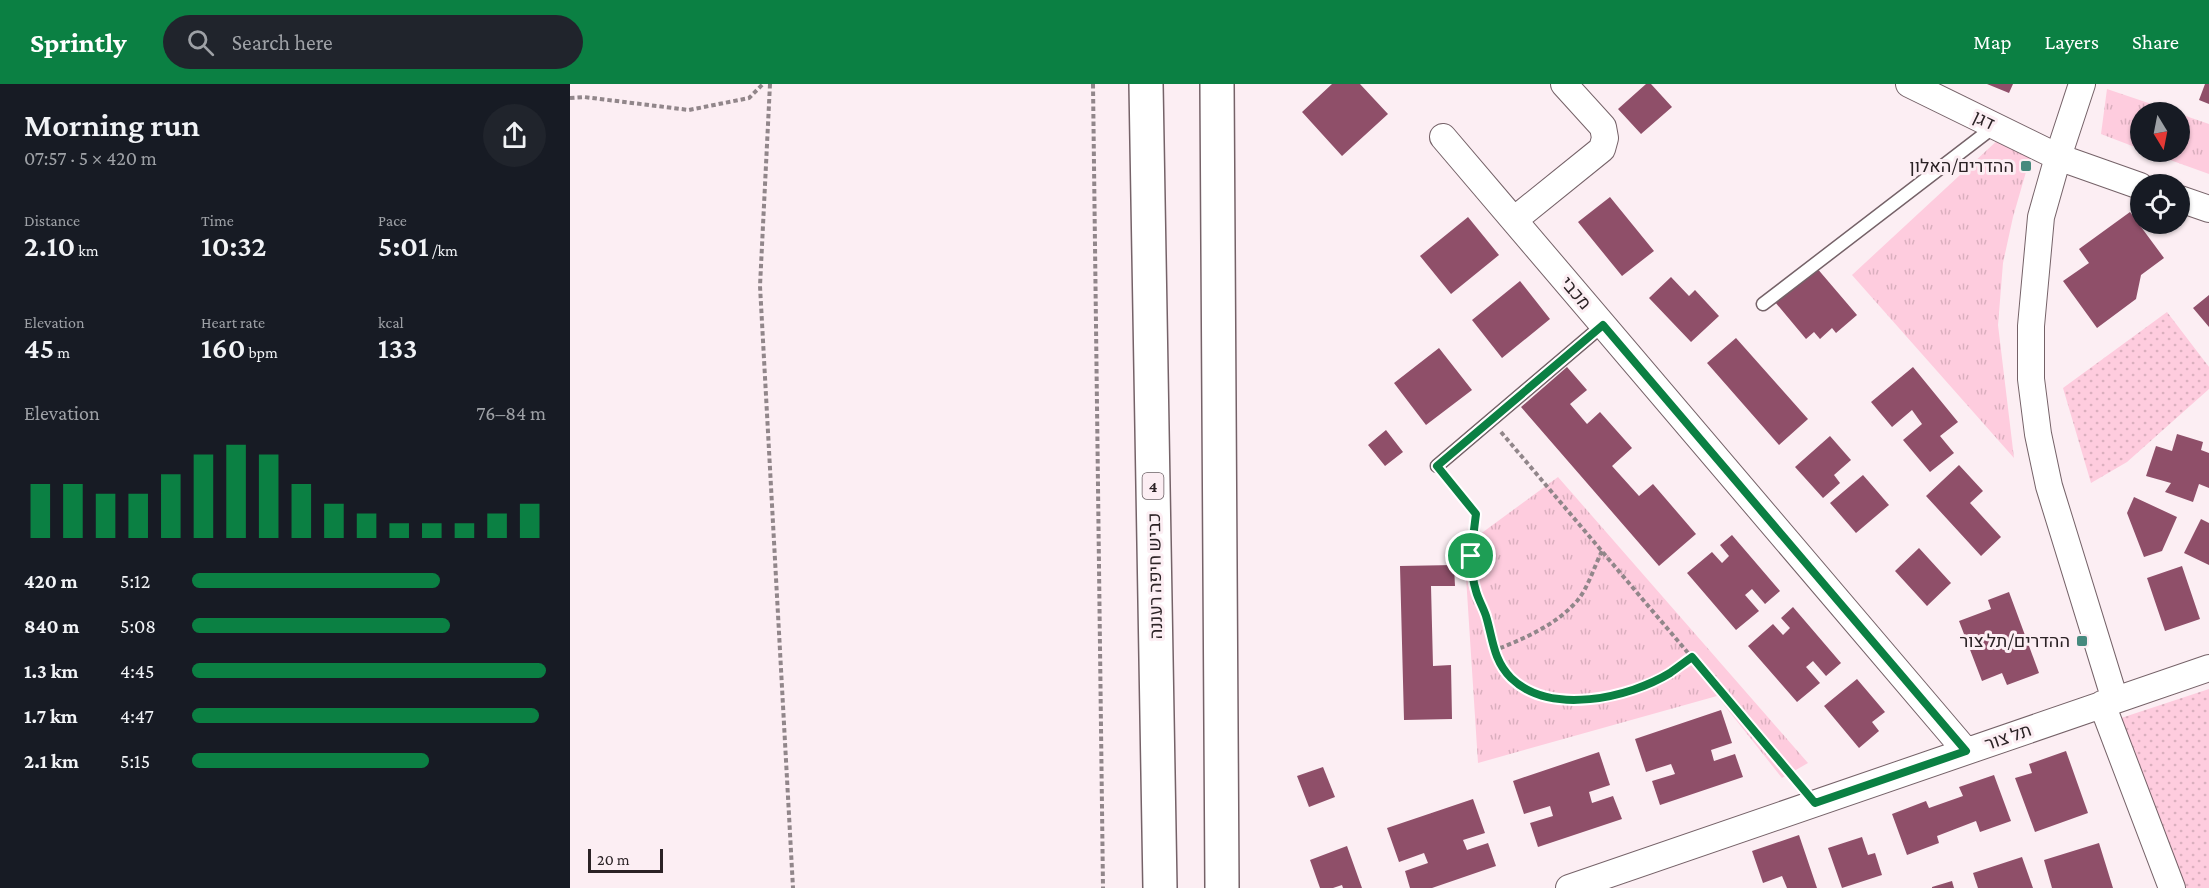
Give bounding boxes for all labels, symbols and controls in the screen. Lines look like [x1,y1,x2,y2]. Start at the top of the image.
search box [163,15,583,69]
icon: search [184,26,217,59]
text: Sprintly [30,27,127,58]
text: Search here [232,30,333,55]
text: Map [1973,30,2012,54]
text: Layers [2045,30,2099,54]
text: Share [2132,30,2179,54]
north arrow [2130,102,2190,162]
map controls [2130,102,2190,234]
button: share [483,104,546,167]
text: Morning run [24,106,200,143]
street label: דגן [1970,106,1998,134]
text: 07:57 · 5 × 420 m [24,147,157,169]
place label: ההדרים/האלון [1909,156,2014,176]
marker: ההדרים/האלון [2019,159,2033,173]
button: locate [2130,174,2190,234]
text: Distance [24,212,80,229]
text: Time [201,212,234,229]
text: Pace [378,212,407,229]
text: 2.10 [24,229,75,262]
text: 10:32 [201,229,266,262]
text: 5:01 [378,229,429,262]
text: km [75,242,99,259]
text: /km [429,242,458,259]
street label: מכבי [1557,273,1595,313]
text: Elevation [24,314,85,331]
text: Heart rate [201,314,265,331]
text: kcal [378,314,404,331]
text: 45 [24,331,54,364]
text: 160 [201,331,245,364]
text: 133 [378,331,417,364]
text: m [54,344,70,361]
text: bpm [245,344,278,361]
text: Elevation [24,402,100,424]
text: 76–84 m [476,402,546,424]
road number: 4 [1142,473,1164,499]
street label: כביש חיפה רעננה [1144,512,1166,640]
pin [1445,530,1496,581]
icon: arrive [1454,539,1487,572]
text: 420 m [24,570,78,592]
text: 5:12 [120,570,150,592]
text: 840 m [24,615,79,637]
text: 5:08 [120,615,156,637]
place label: ההדרים/תל צור [1959,631,2070,651]
marker: ההדרים/תל צור [2075,634,2089,648]
text: 1.3 km [24,660,78,682]
text: 4:45 [120,660,154,682]
text: 1.7 km [24,705,78,727]
text: 4:47 [120,705,154,727]
street label: תל צור [1982,720,2034,754]
text: 2.1 km [24,750,79,772]
text: 5:15 [120,750,150,772]
scale bar [588,846,663,874]
text: 20 m [597,851,630,868]

